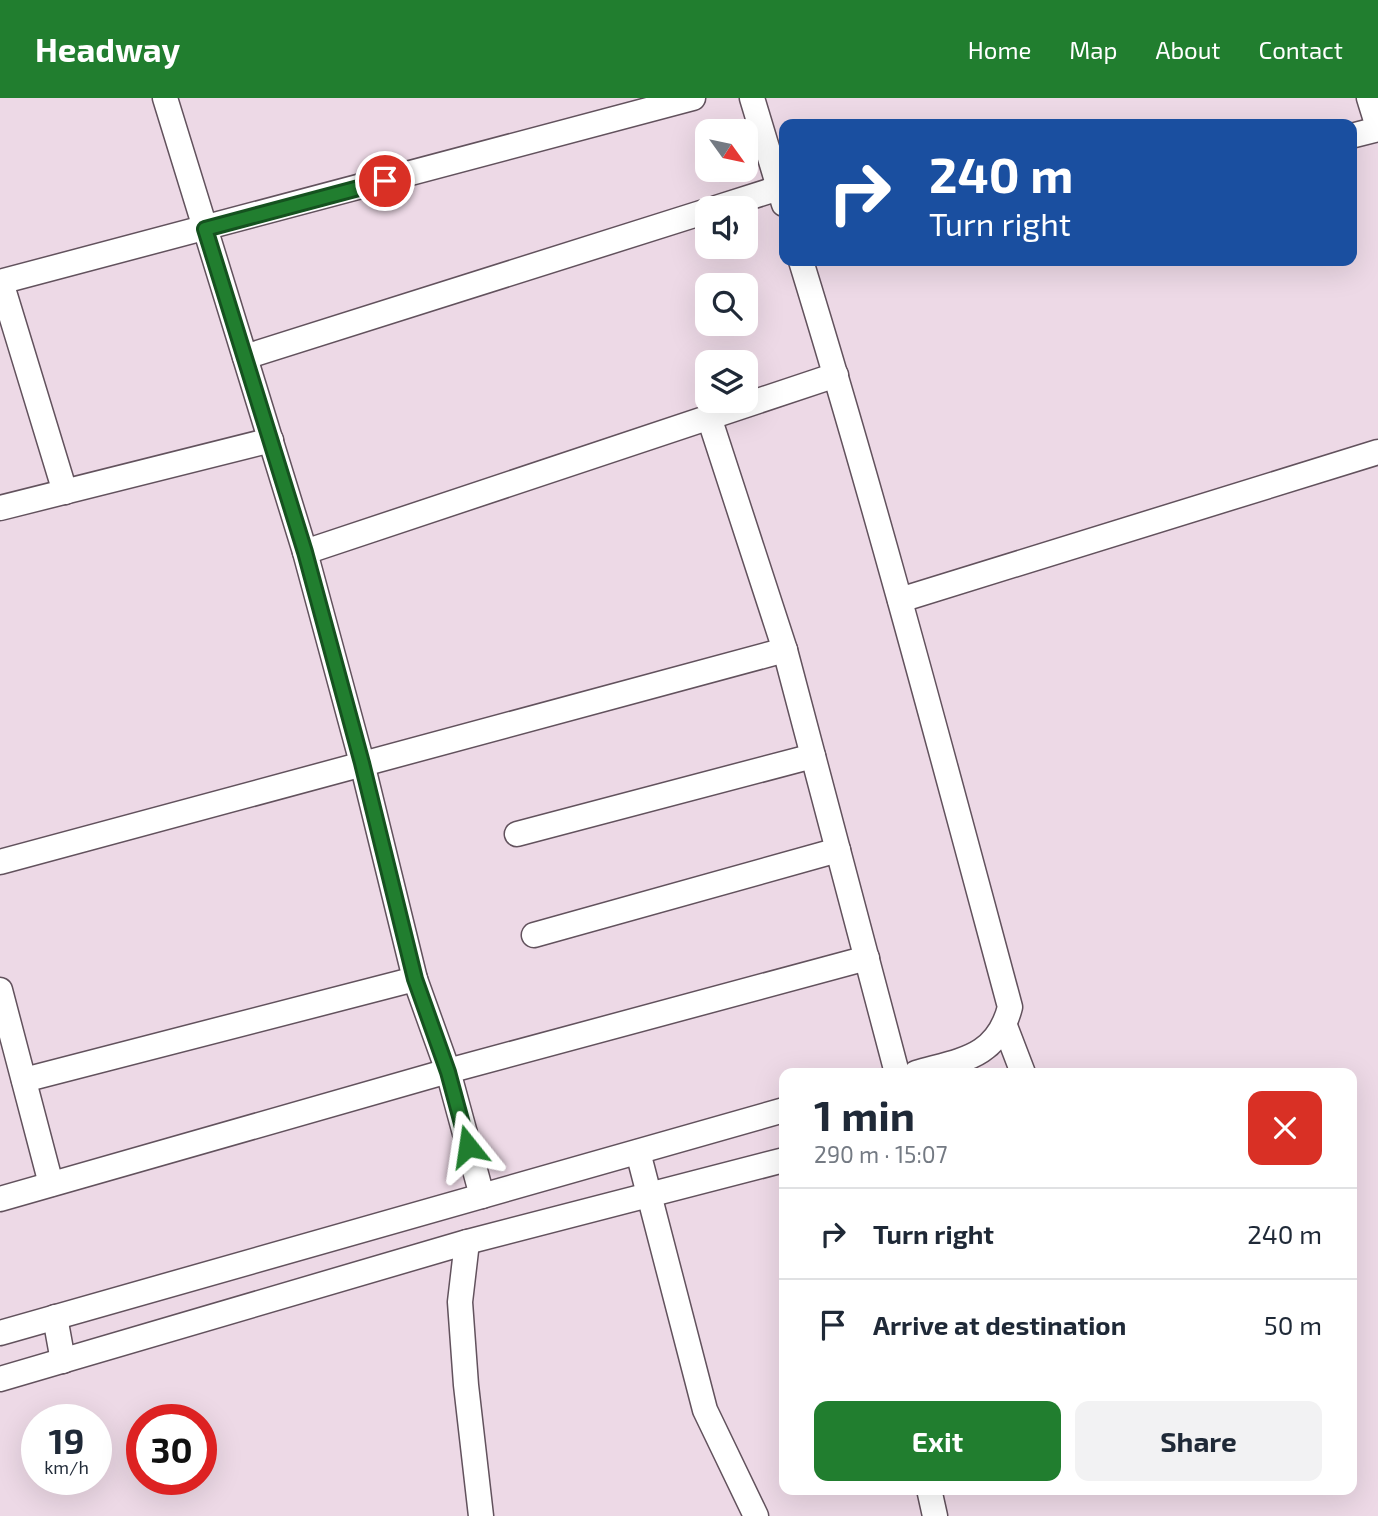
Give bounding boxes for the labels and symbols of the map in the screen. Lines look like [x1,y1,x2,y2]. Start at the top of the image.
north arrow [695,119,758,182]
pin [355,151,415,211]
position arrow [431,1109,505,1183]
speed limit sign: 30 [126,1404,217,1495]

